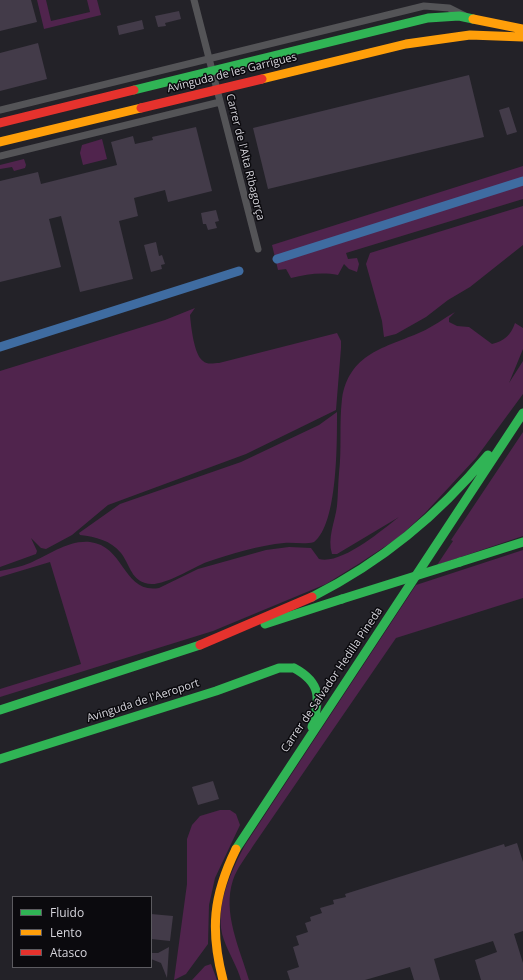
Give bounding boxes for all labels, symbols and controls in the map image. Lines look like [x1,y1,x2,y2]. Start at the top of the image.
street label: Avinguda de les Garrigues [166,50,298,96]
street label: Carrer de l'Alta Ribagorça [223,92,267,222]
street label: Carrer de Salvador Hedilla Pineda [278,605,386,755]
street label: Avinguda de l'Aeroport [85,677,201,725]
legend [12,896,152,968]
text: Fluido [50,904,84,921]
text: Lento [50,924,82,941]
text: Atasco [50,944,87,961]

